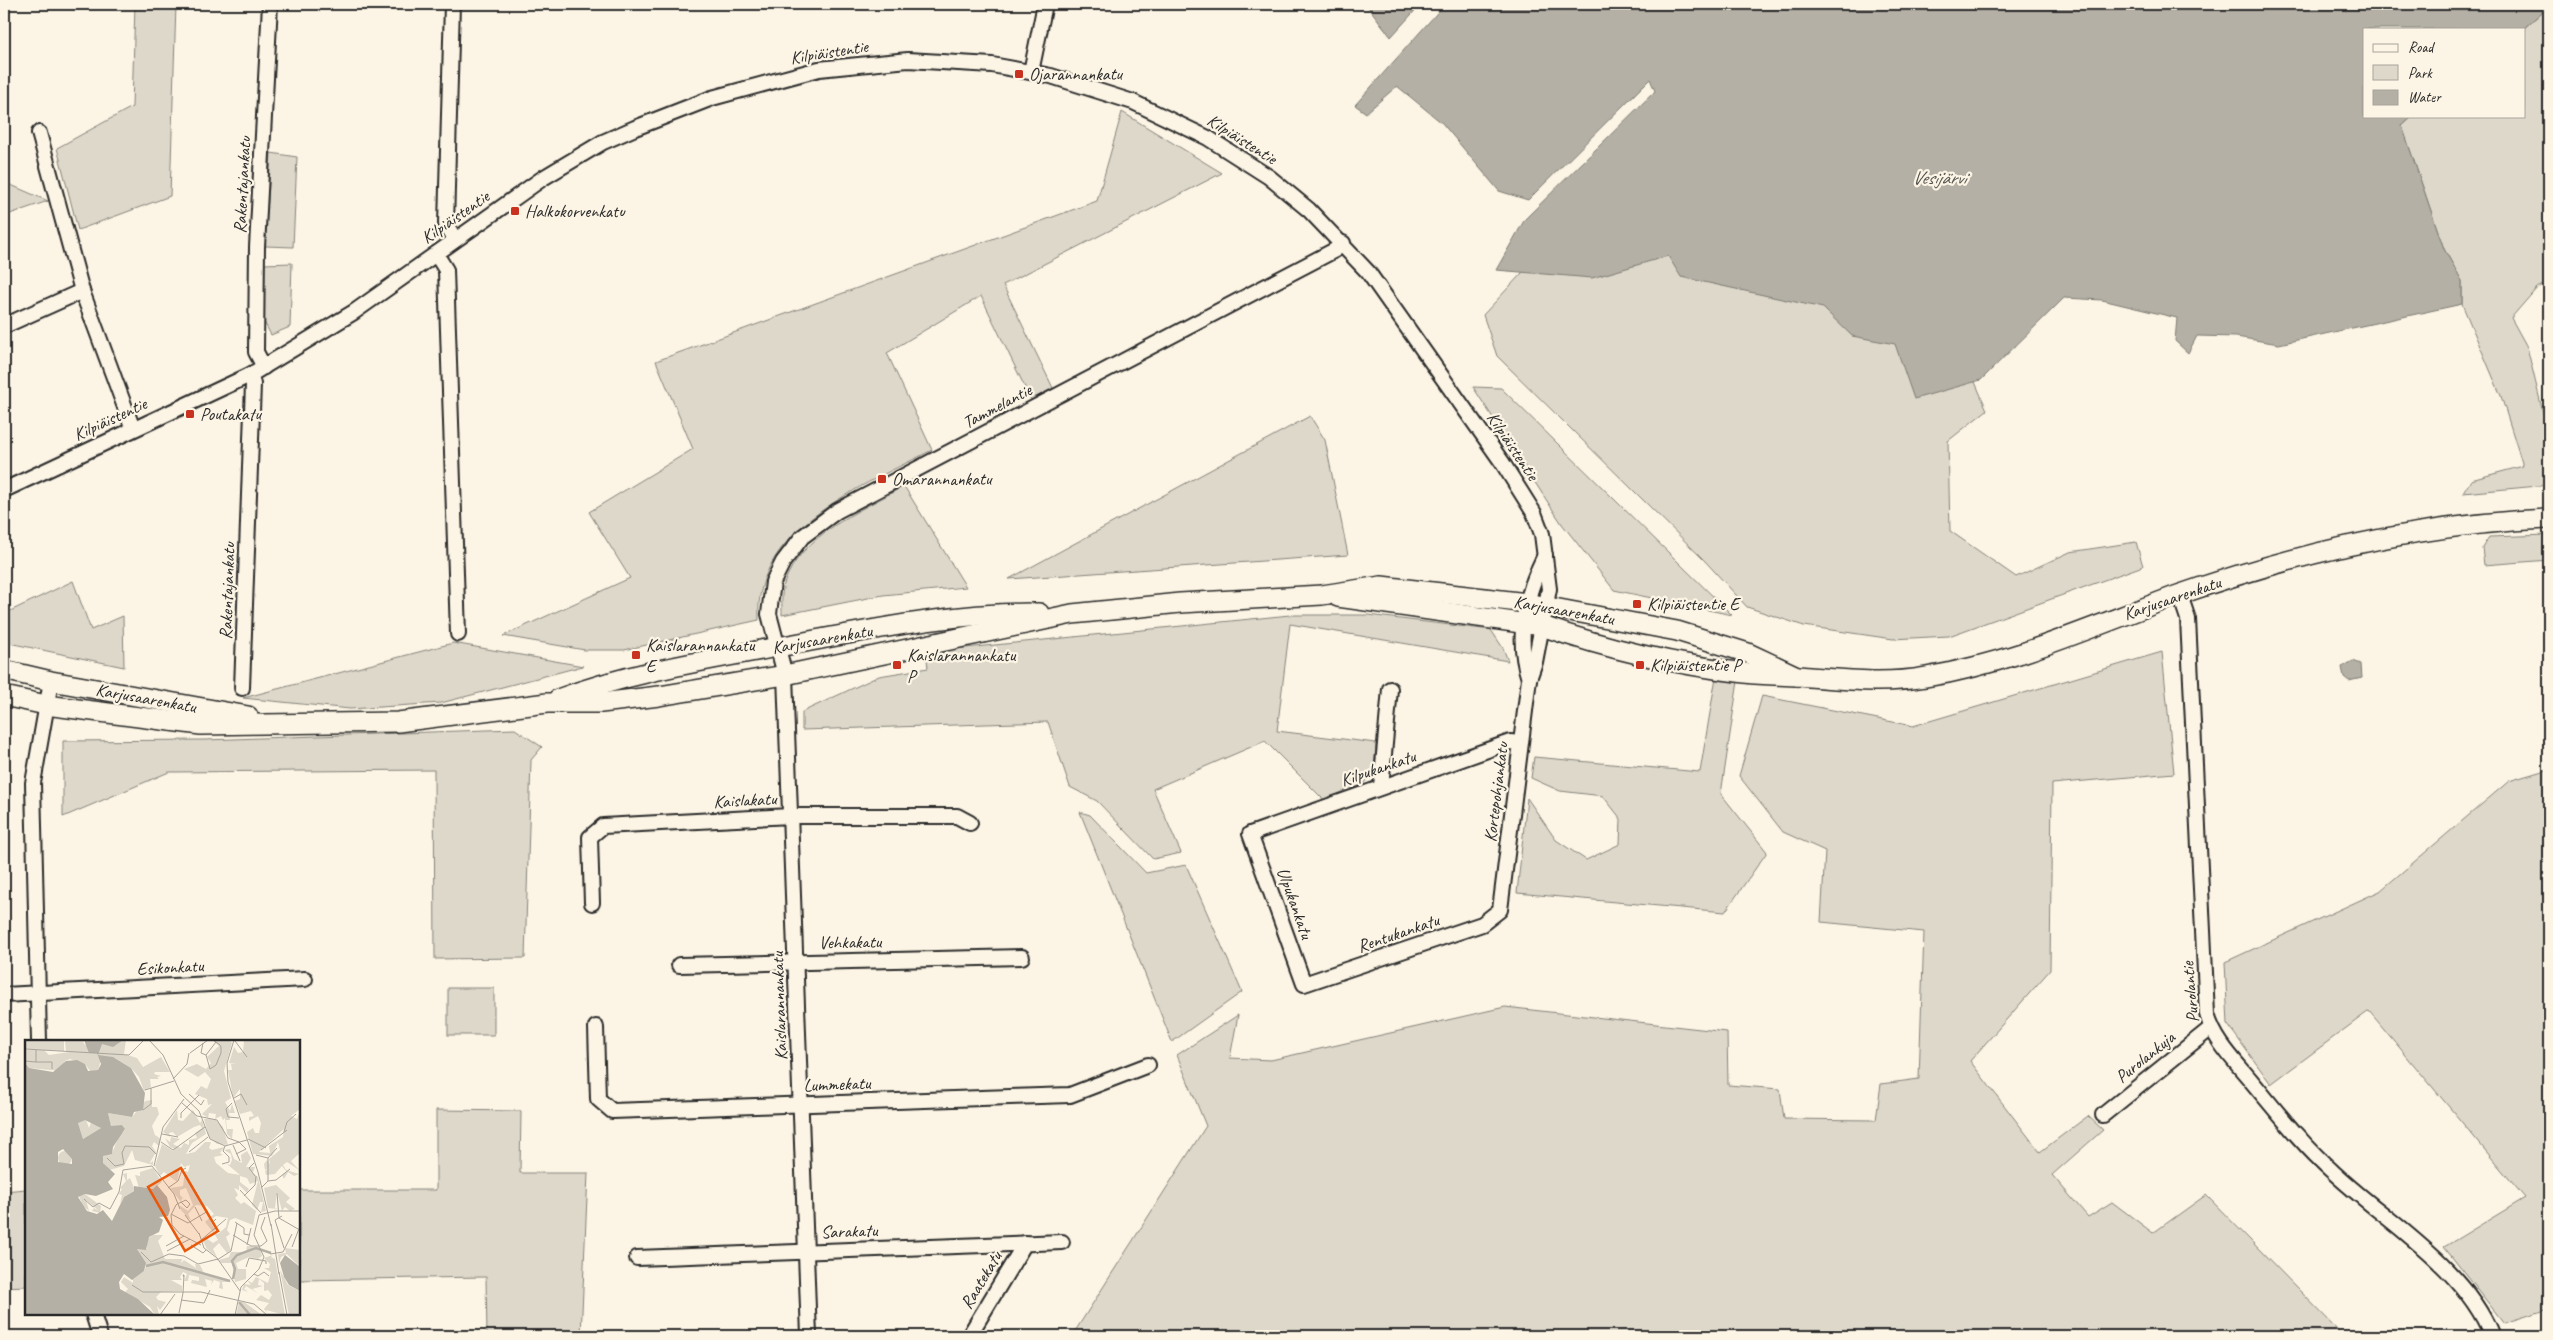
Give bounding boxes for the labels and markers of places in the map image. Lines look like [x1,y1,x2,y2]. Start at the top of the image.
place label: Ojarannankatu [1029,63,1124,85]
marker: Ojarannankatu [1013,68,1025,80]
place label: Halkokorvenkatu [525,200,626,222]
marker: Halkokorvenkatu [509,205,521,217]
place label: Poutakatu [200,403,263,425]
marker: Poutakatu [184,408,196,420]
place label: Omarannankatu [892,468,993,490]
marker: Omarannankatu [876,473,888,485]
place label: Kilpiäistentie E [1647,593,1742,615]
marker: Kilpiäistentie E [1631,598,1643,610]
place label: Kaislarannankatu E [646,634,756,677]
place label: Kaislarannankatu P [907,644,1017,687]
marker: Kaislarannankatu E [630,649,642,661]
place label: Kilpiäistentie P [1650,654,1744,676]
marker: Kaislarannankatu P [891,659,903,671]
marker: Kilpiäistentie P [1634,659,1646,671]

